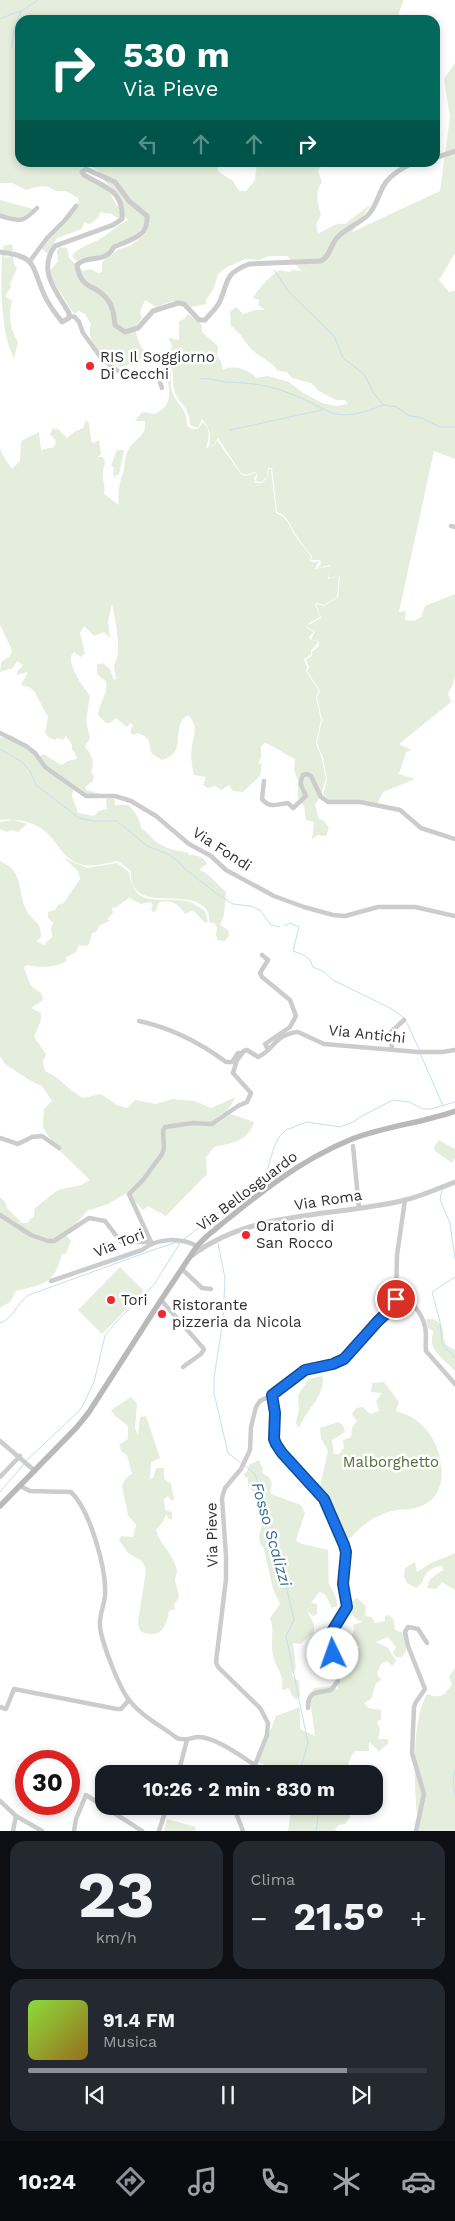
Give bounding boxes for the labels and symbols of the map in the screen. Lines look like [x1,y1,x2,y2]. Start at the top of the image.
place label: RIS Il Soggiorno Di Cecchi [100,348,215,383]
marker: RIS Il Soggiorno Di Cecchi [84,360,96,372]
street label: Via Fondi [189,823,255,875]
street label: Via Antichi [328,1021,406,1047]
street label: Via Bellosguardo [193,1147,301,1235]
street label: Via Roma [293,1186,364,1214]
place label: Oratorio di San Rocco [256,1217,334,1252]
street label: Via Tori [91,1225,147,1261]
marker: Oratorio di San Rocco [240,1229,252,1241]
pin [375,1278,417,1320]
place label: Tori [121,1291,148,1309]
marker: Tori [105,1294,117,1306]
place label: Ristorante pizzeria da Nicola [172,1296,302,1331]
marker: Ristorante pizzeria da Nicola [156,1308,168,1320]
park label: Malborghetto [343,1453,439,1471]
water label: Fosso Scalizzi [248,1480,296,1589]
street label: Via Pieve [202,1502,222,1568]
position arrow [306,1627,358,1679]
speed limit sign: 30 [15,1750,80,1815]

